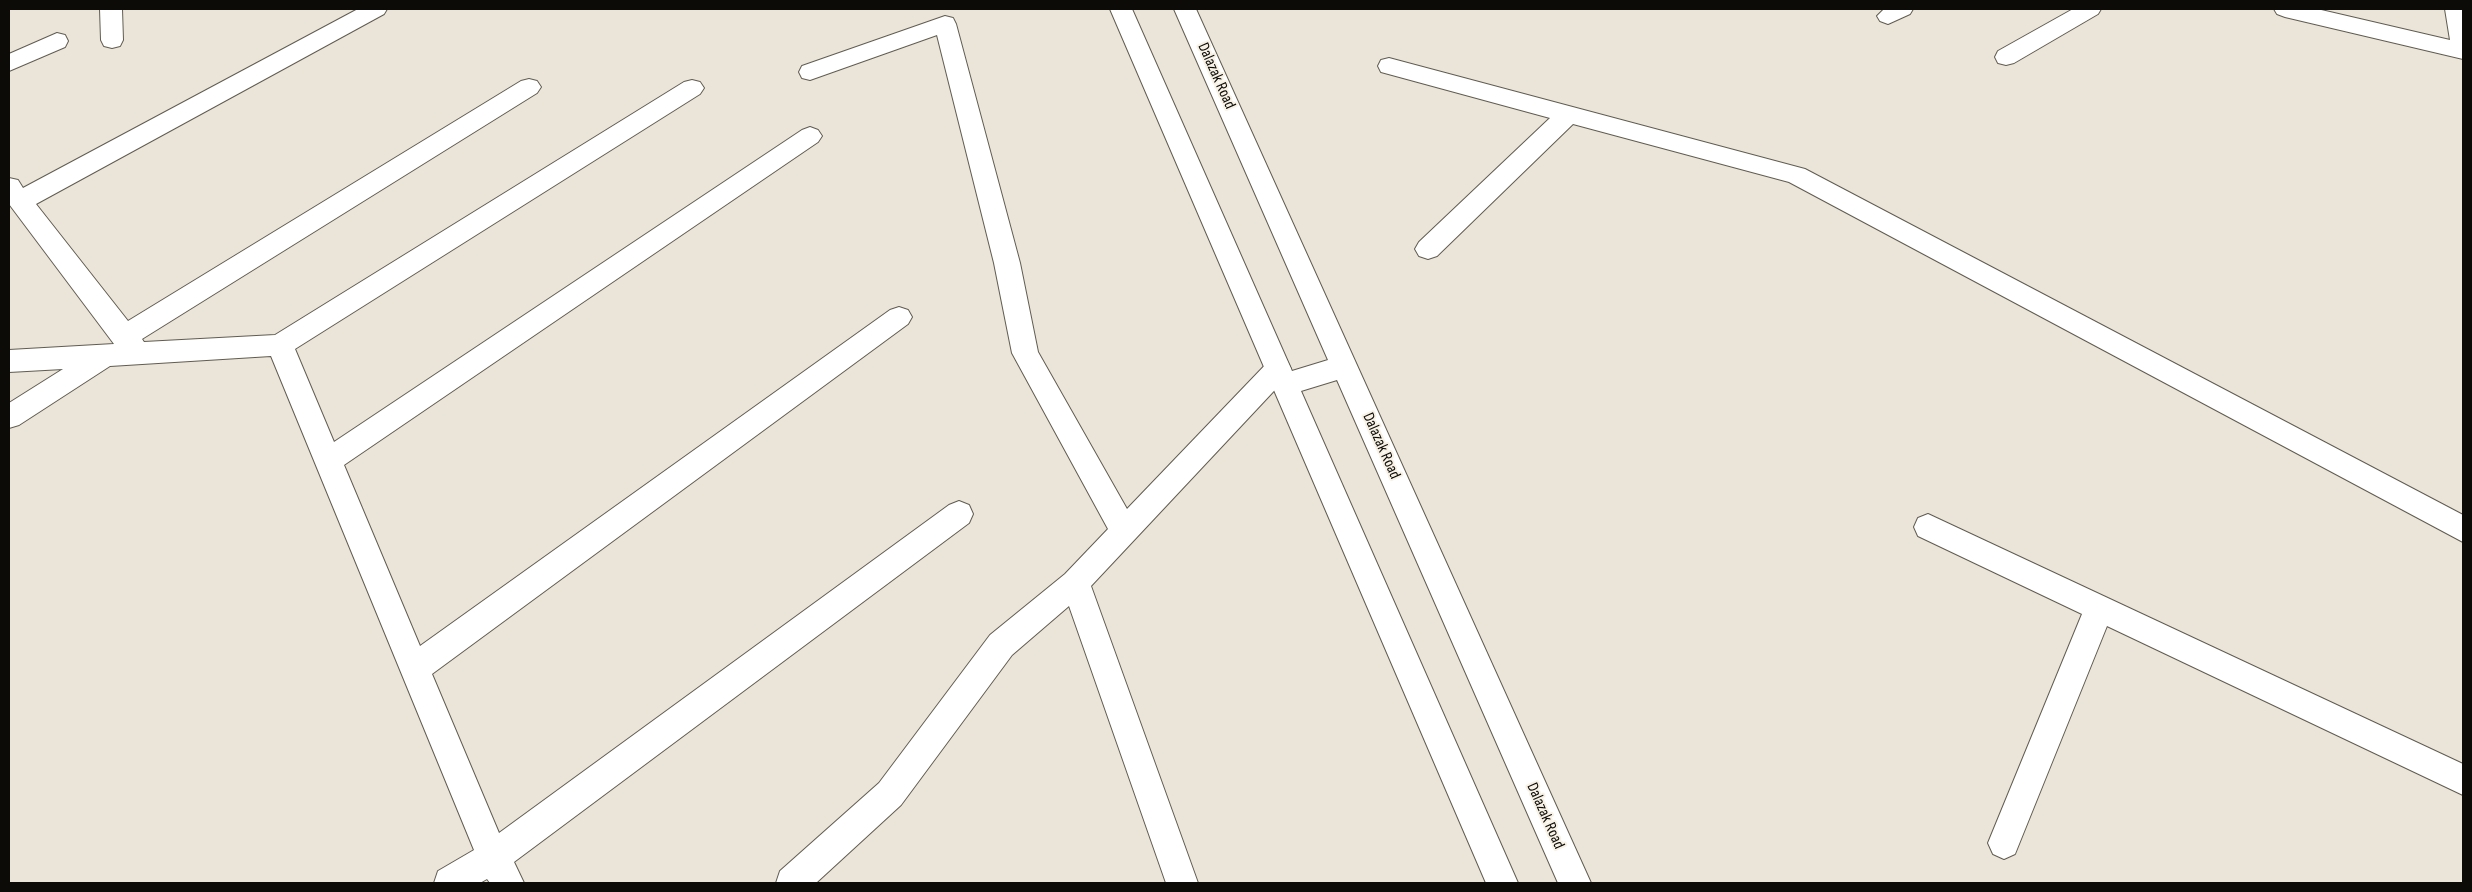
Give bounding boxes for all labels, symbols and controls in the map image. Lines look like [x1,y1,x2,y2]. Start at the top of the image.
street label: Dalazak Road [1193,40,1239,112]
street label: Dalazak Road [1358,410,1404,482]
street label: Dalazak Road [1522,780,1568,852]

